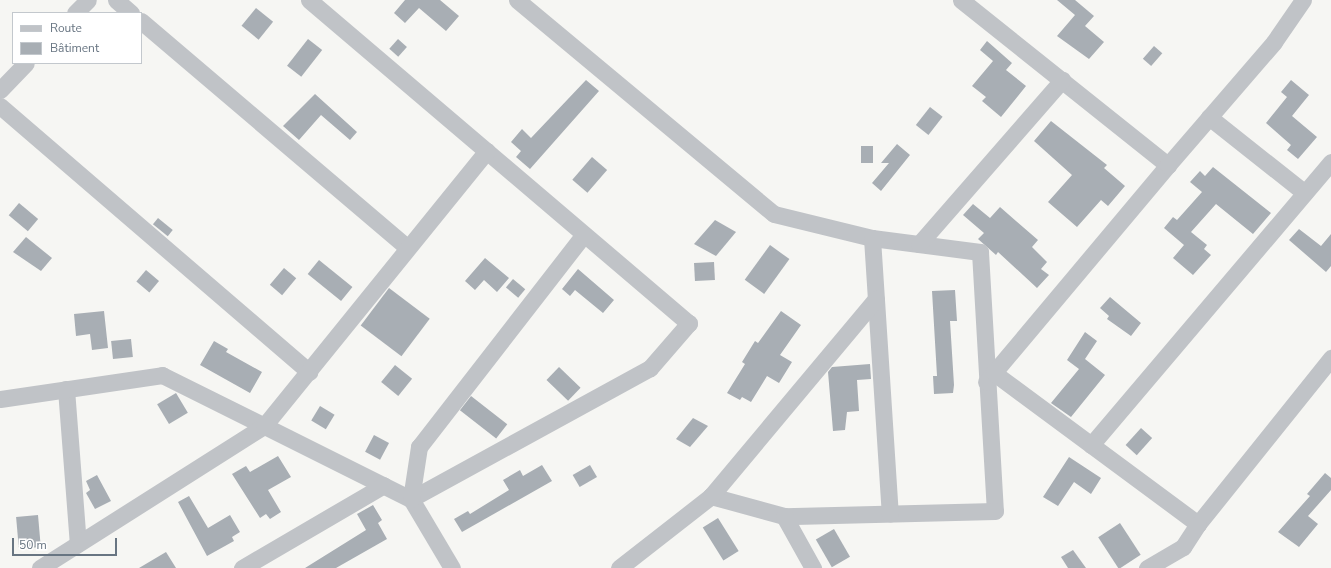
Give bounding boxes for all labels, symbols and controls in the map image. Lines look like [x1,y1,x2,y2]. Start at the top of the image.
legend [12,12,142,64]
text: Route [50,20,82,36]
text: Bâtiment [50,40,99,56]
scale bar [14,530,119,556]
text: 50 m [19,537,47,553]

